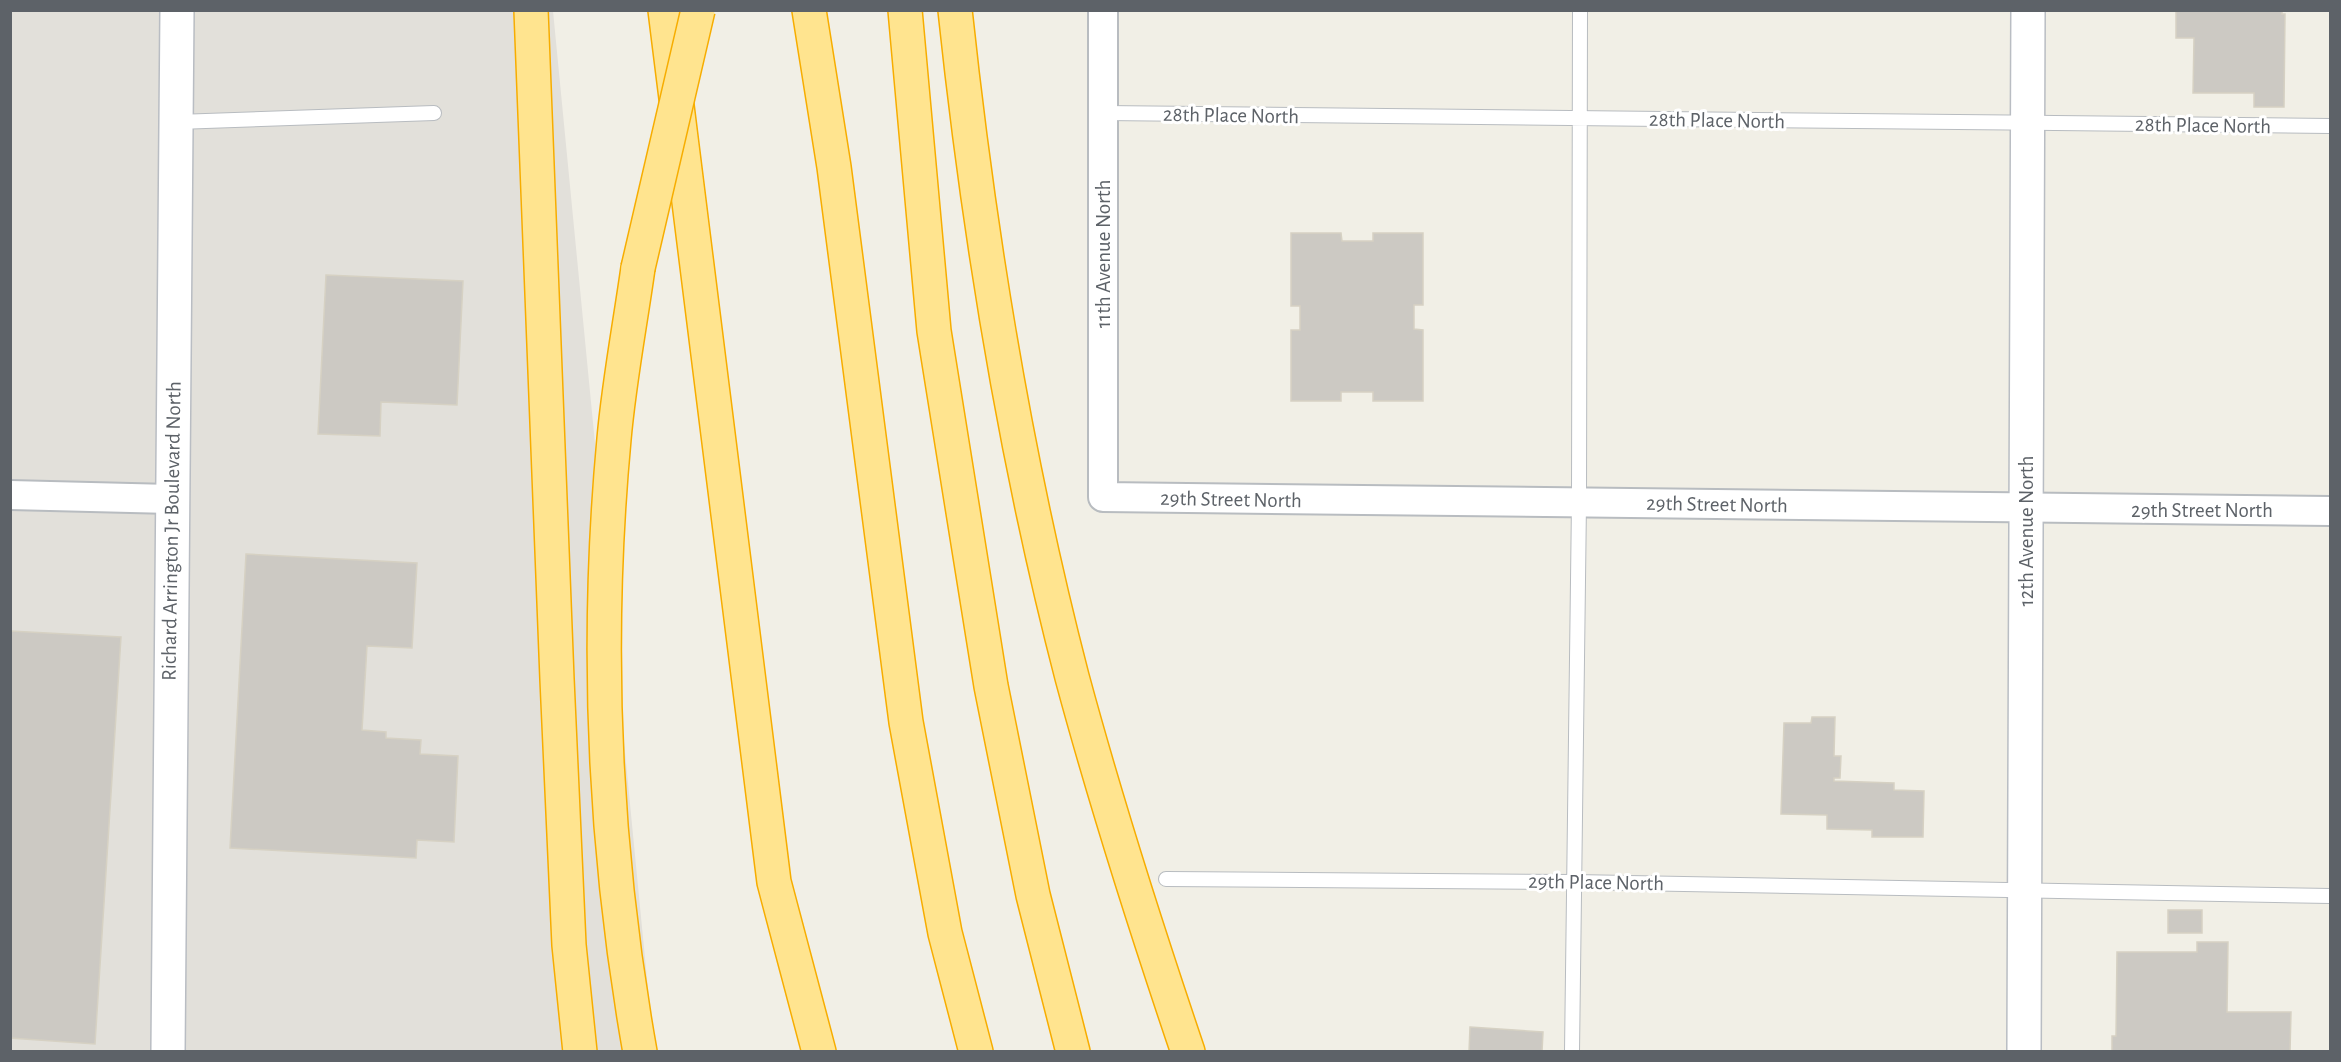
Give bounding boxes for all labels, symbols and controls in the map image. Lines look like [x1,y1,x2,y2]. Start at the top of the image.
street label: 28th Place North [1163,104,1299,127]
street label: 28th Place North [1649,109,1785,132]
street label: 28th Place North [2135,114,2271,137]
street label: 11th Avenue North [1093,180,1114,328]
street label: Richard Arrington Jr Boulevard North [158,381,185,681]
street label: 12th Avenue North [2016,456,2037,606]
street label: 29th Street North [1160,488,1302,511]
street label: 29th Street North [1646,493,1788,516]
street label: 29th Street North [2131,500,2273,521]
street label: 29th Place North [1528,871,1664,894]

